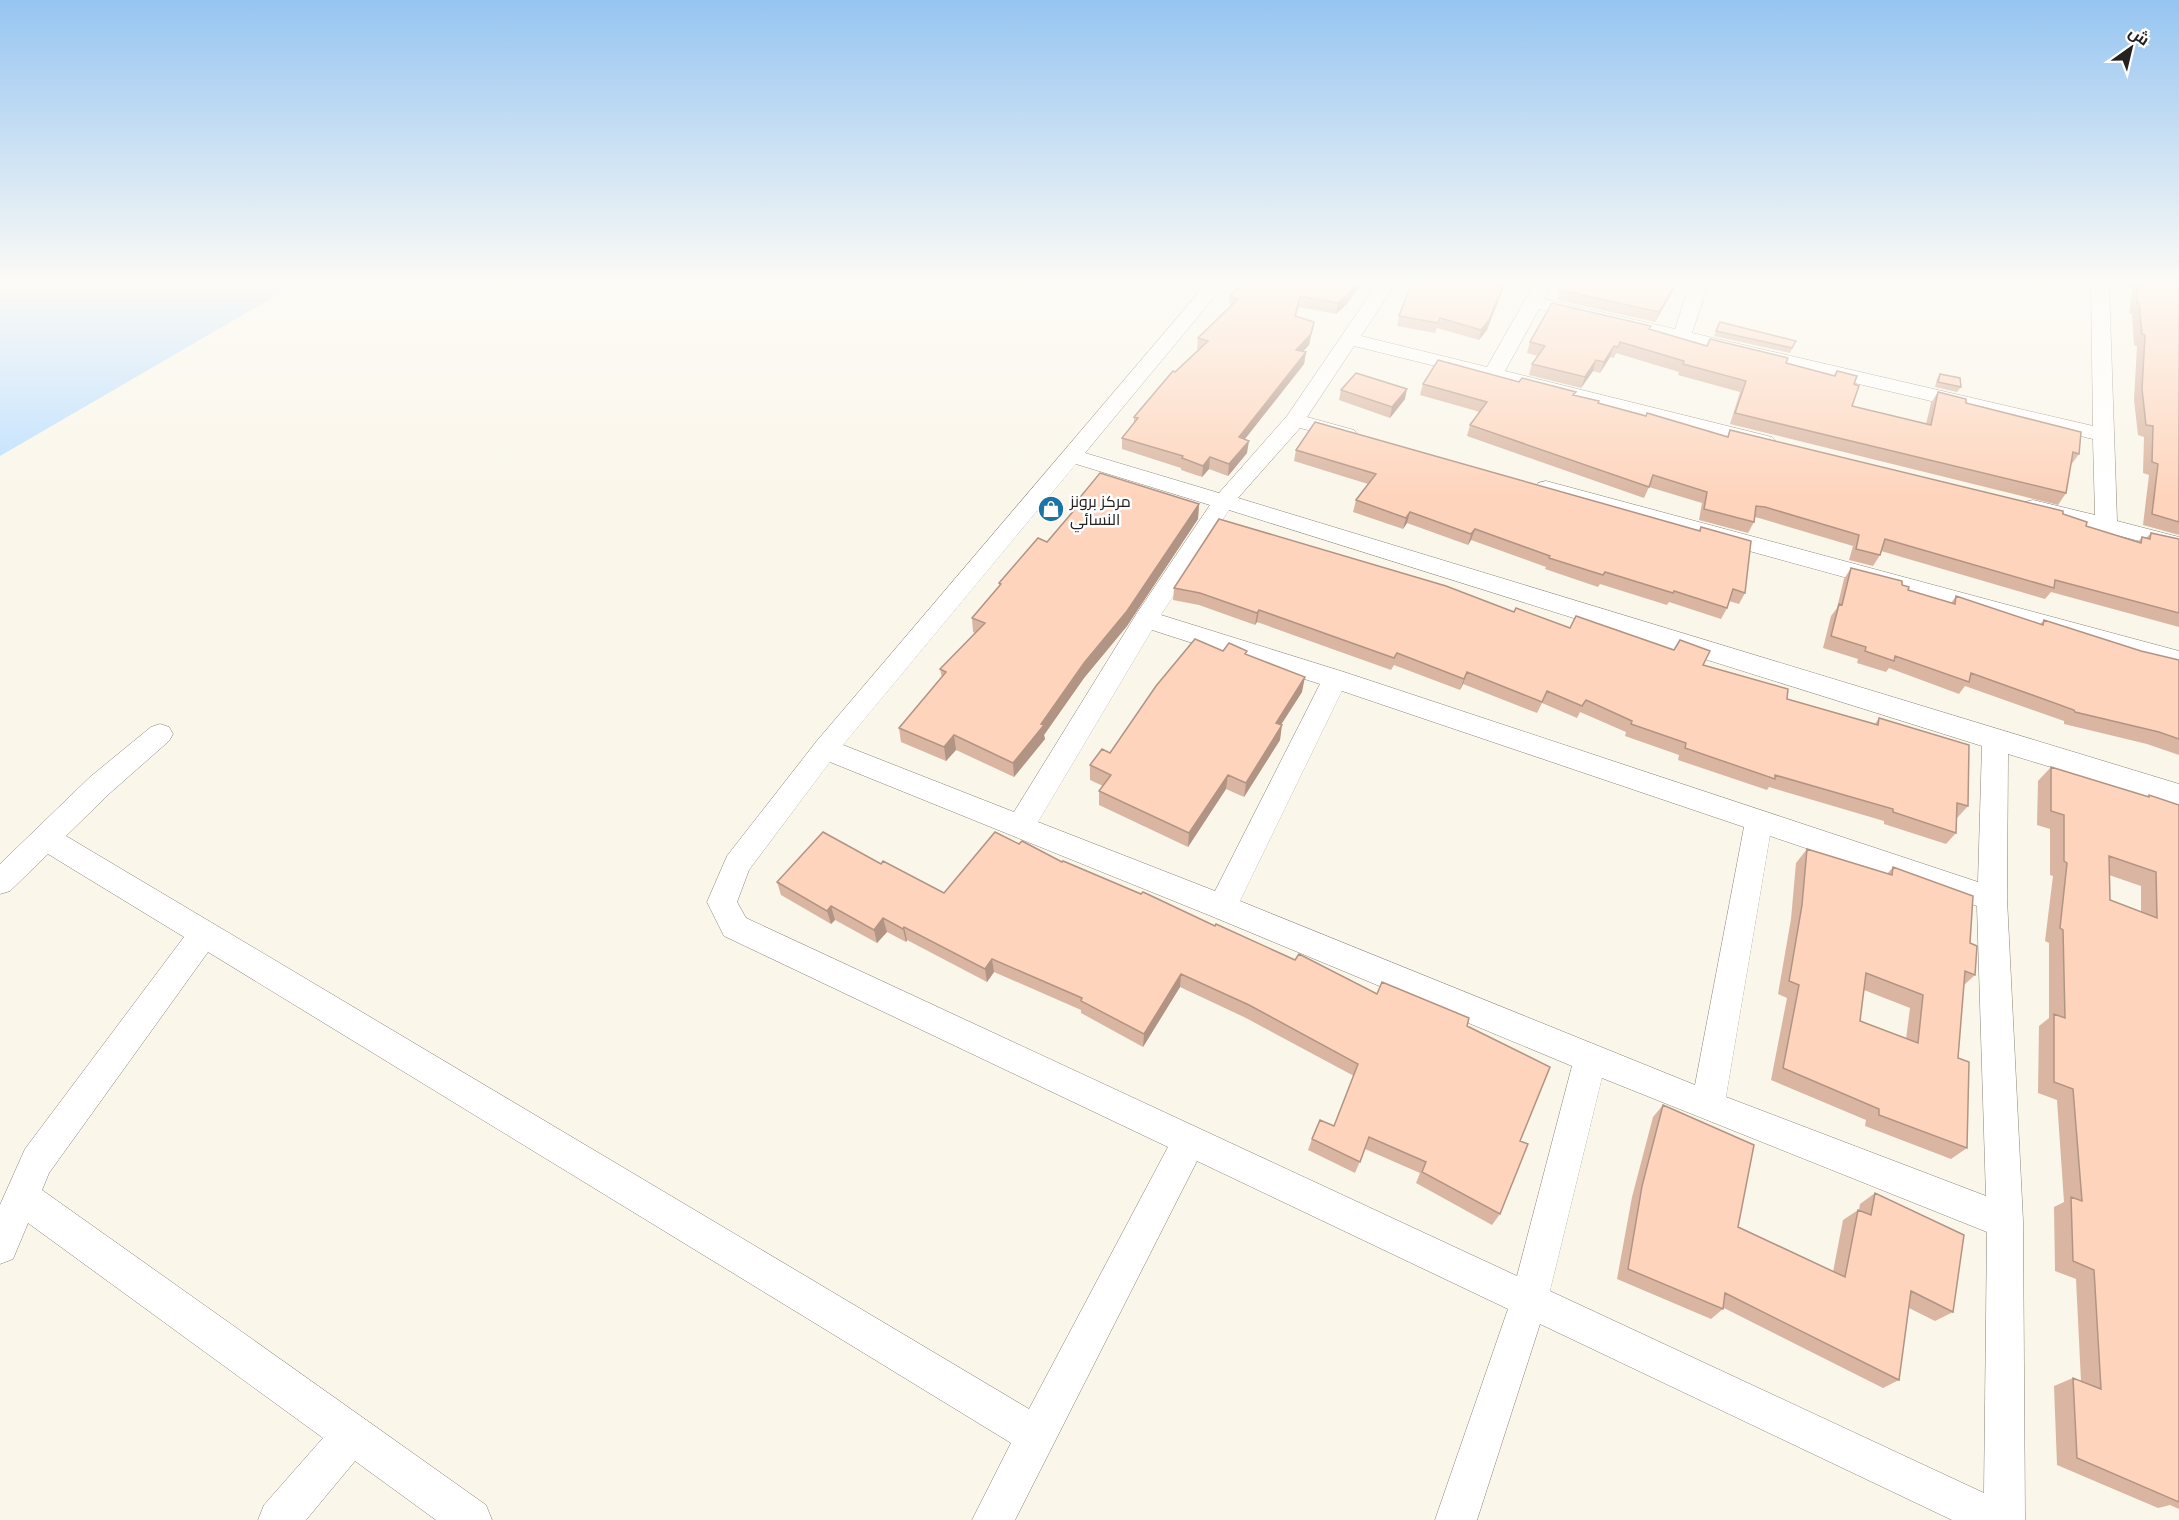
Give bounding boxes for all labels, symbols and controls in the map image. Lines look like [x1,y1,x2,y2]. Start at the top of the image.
north arrow [2101,18,2161,78]
text: ش [2125,21,2154,50]
place label: مركز برونز النسائي [1069,490,1131,533]
shop icon: مركز برونز النسائي [1036,494,1066,524]

